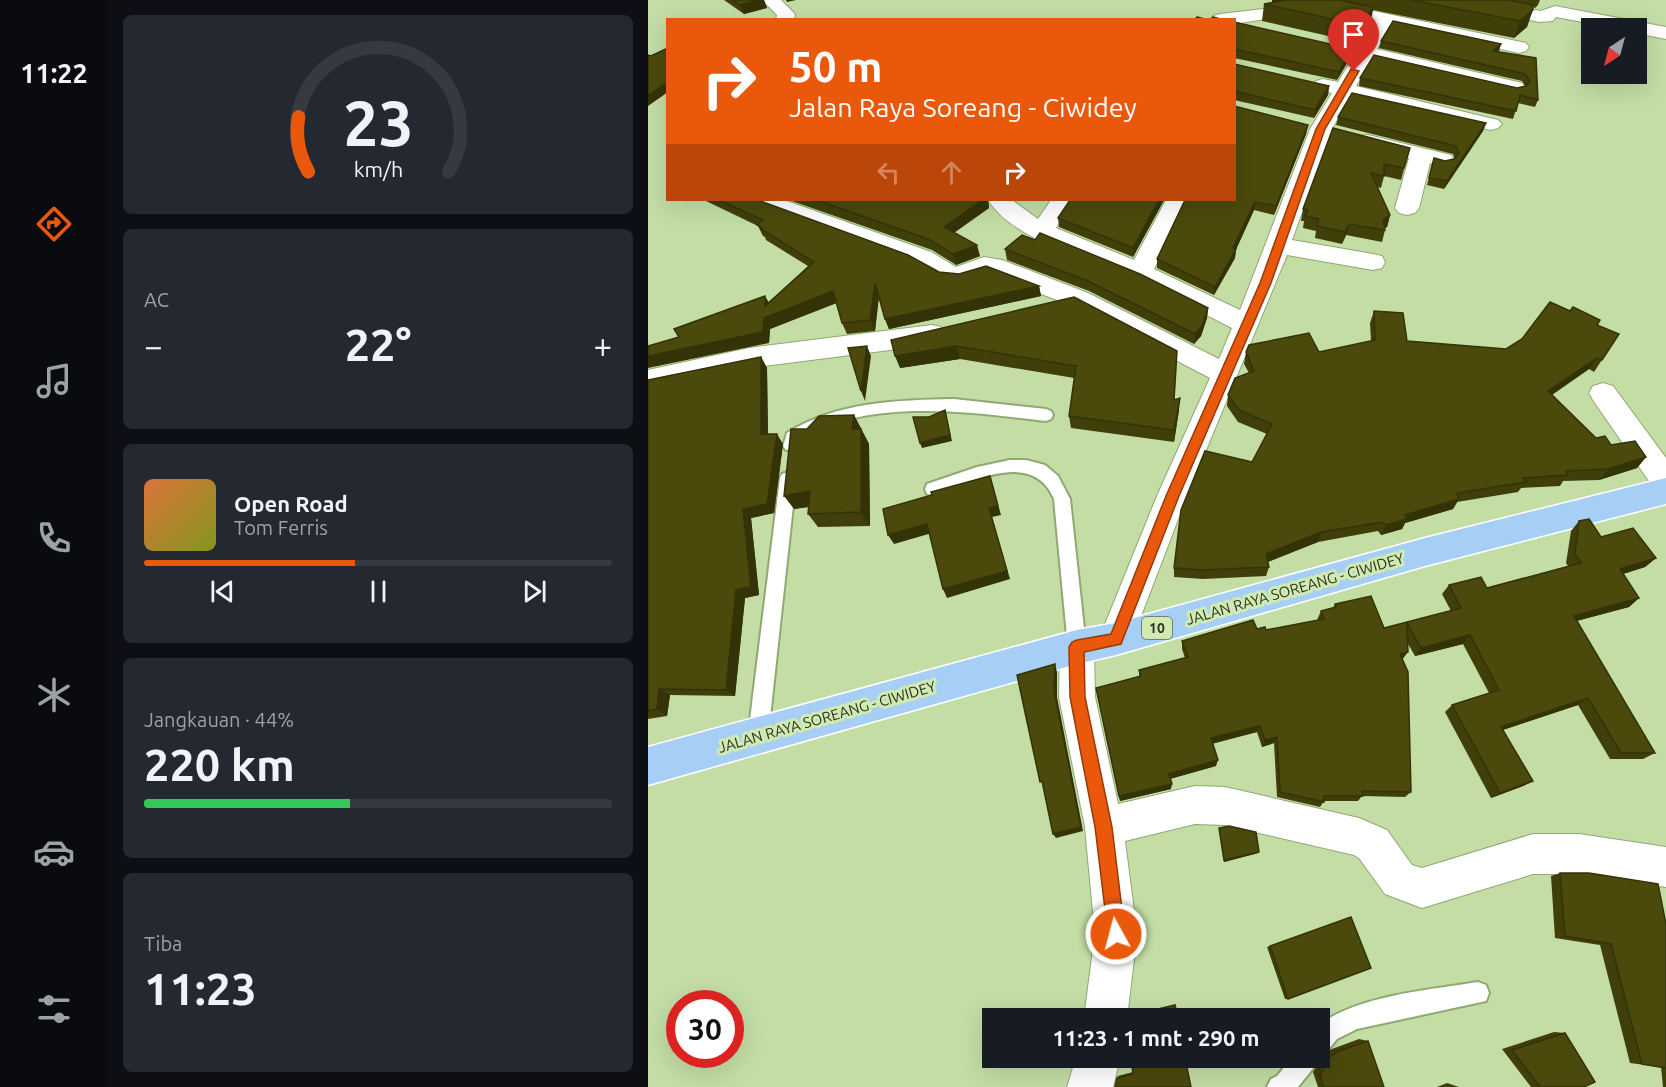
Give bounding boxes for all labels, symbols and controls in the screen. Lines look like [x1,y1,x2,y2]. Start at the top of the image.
pin [1328,9,1379,71]
icon: arrive [1337,18,1370,51]
north arrow [1581,18,1647,84]
map controls [1581,18,1647,84]
icon: right [690,42,768,120]
text: 50 m [789,43,883,90]
text: 11:22 [20,58,88,88]
text: 23 [343,88,413,158]
text: Jalan Raya Soreang - Ciwidey [789,92,1137,122]
icon: left [872,156,905,189]
icon: ahead [935,156,968,189]
icon: right [998,156,1031,189]
text: km/h [353,157,403,181]
icon: directions [33,203,75,245]
text: AC [144,288,169,311]
text: 22° [345,319,411,370]
text: − [144,327,163,364]
text: + [593,327,612,364]
icon: music [33,360,75,402]
text: Open Road [234,491,348,516]
text: Tom Ferris [234,516,328,539]
icon: phone [33,517,75,559]
street label: JALAN RAYA SOREANG - CIWIDEY [1184,549,1406,628]
icon: previous [206,575,239,608]
icon: pause [362,575,395,608]
icon: next [518,575,551,608]
road number: 10 [1142,617,1172,639]
icon: climate [33,674,75,716]
street label: JALAN RAYA SOREANG - CIWIDEY [716,677,938,756]
text: Jangkauan · 44% [144,708,294,731]
text: 220 km [144,739,295,790]
icon: car [33,831,75,873]
position arrow [1084,902,1148,966]
text: Tiba [144,932,182,955]
text: 11:23 [144,963,257,1014]
icon: filters [33,988,75,1030]
speed limit sign: 30 [666,990,744,1068]
text: 11:23 · 1 mnt · 290 m [1052,1025,1260,1050]

